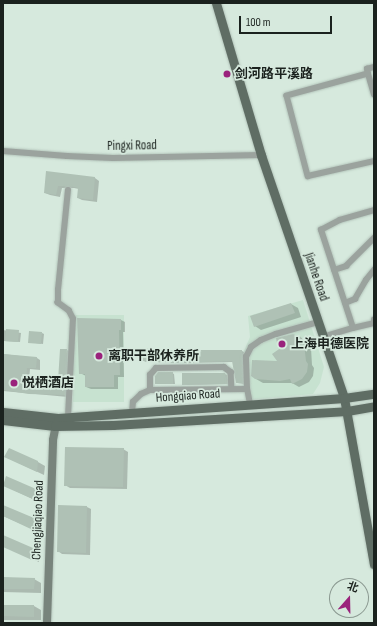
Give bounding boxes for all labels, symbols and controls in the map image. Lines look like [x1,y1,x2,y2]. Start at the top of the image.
scale bar [241,8,334,34]
text: 100 m [246,15,271,30]
place label: 剑河路平溪路 [235,66,313,82]
marker: 剑河路平溪路 [222,69,232,79]
street label: Pingxi Road [107,138,157,154]
street label: Jianhe Road [300,251,332,303]
place label: 上海申德医院 [291,336,369,352]
marker: 上海申德医院 [276,338,288,350]
place label: 离职干部休养所 [108,348,199,364]
marker: 离职干部休养所 [93,350,105,362]
place label: 悦栖酒店 [22,375,74,391]
marker: 悦栖酒店 [9,378,19,388]
street label: Hongqiao Road [155,386,221,406]
street label: Chengjiaqiao Road [29,480,47,560]
north arrow [329,578,369,618]
text: 北 [346,579,360,595]

